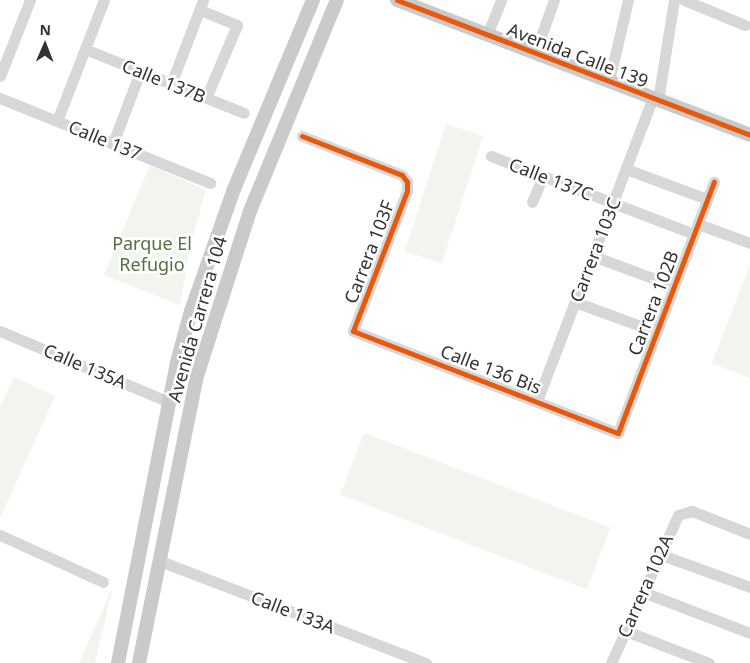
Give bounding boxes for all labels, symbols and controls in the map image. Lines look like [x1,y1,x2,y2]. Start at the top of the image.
street label: Avenida Calle 139 [505,18,651,92]
north arrow [20,20,70,70]
text: N [39,20,51,39]
street label: Calle 137B [119,54,209,108]
street label: Calle 137 [65,116,145,164]
street label: Calle 137C [506,153,596,205]
street label: Carrera 103C [565,195,625,305]
street label: Carrera 103F [340,198,398,306]
park label: Parque El Refugio [112,233,192,276]
street label: Avenida Carrera 104 [163,234,231,404]
street label: Carrera 102B [623,248,683,358]
street label: Calle 135A [40,339,130,393]
street label: Calle 136 Bis [438,340,544,398]
street label: Carrera 102A [613,531,677,641]
street label: Calle 133A [248,586,338,638]

